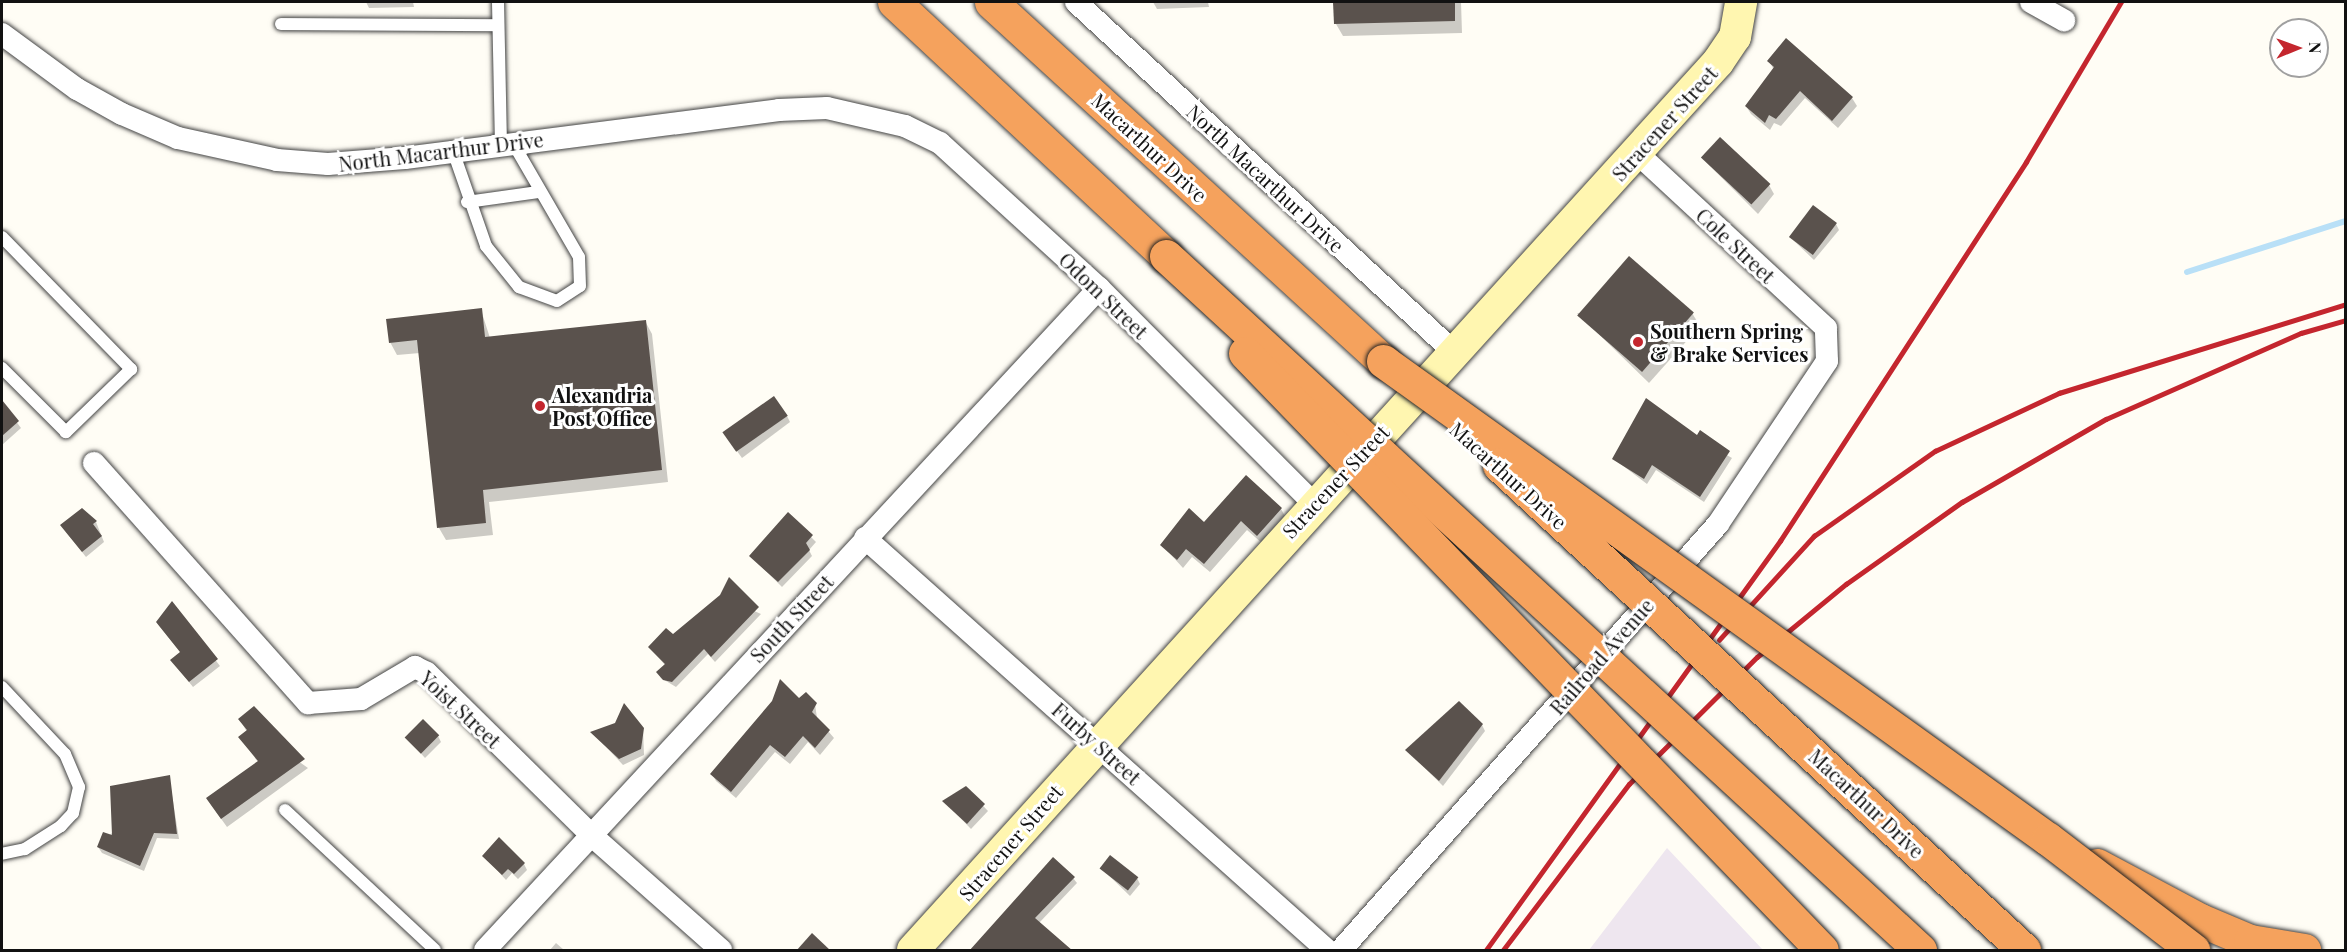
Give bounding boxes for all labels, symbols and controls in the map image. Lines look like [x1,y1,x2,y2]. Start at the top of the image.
north arrow [2269,18,2329,78]
text: N [2305,42,2326,54]
street label: Stracener Street [1606,61,1722,185]
street label: Macarthur Drive [1087,87,1213,207]
street label: North Macarthur Drive [1182,99,1350,257]
street label: North Macarthur Drive [337,127,545,175]
street label: Cole Street [1692,203,1780,287]
street label: Odom Street [1055,247,1153,343]
place label: Southern Spring & Brake Services [1650,318,1808,365]
marker: Southern Spring & Brake Services [1631,335,1645,349]
place label: Alexandria Post Office [552,382,652,429]
marker: Alexandria Post Office [533,399,547,413]
street label: Macarthur Drive [1446,416,1572,534]
street label: Stracener Street [1276,419,1394,543]
street label: South Street [744,569,838,667]
street label: Railroad Avenue [1544,593,1658,719]
street label: Yoist Street [416,665,506,753]
street label: Furby Street [1048,697,1146,789]
street label: Macarthur Drive [1804,743,1930,863]
street label: Stracener Street [953,779,1067,905]

